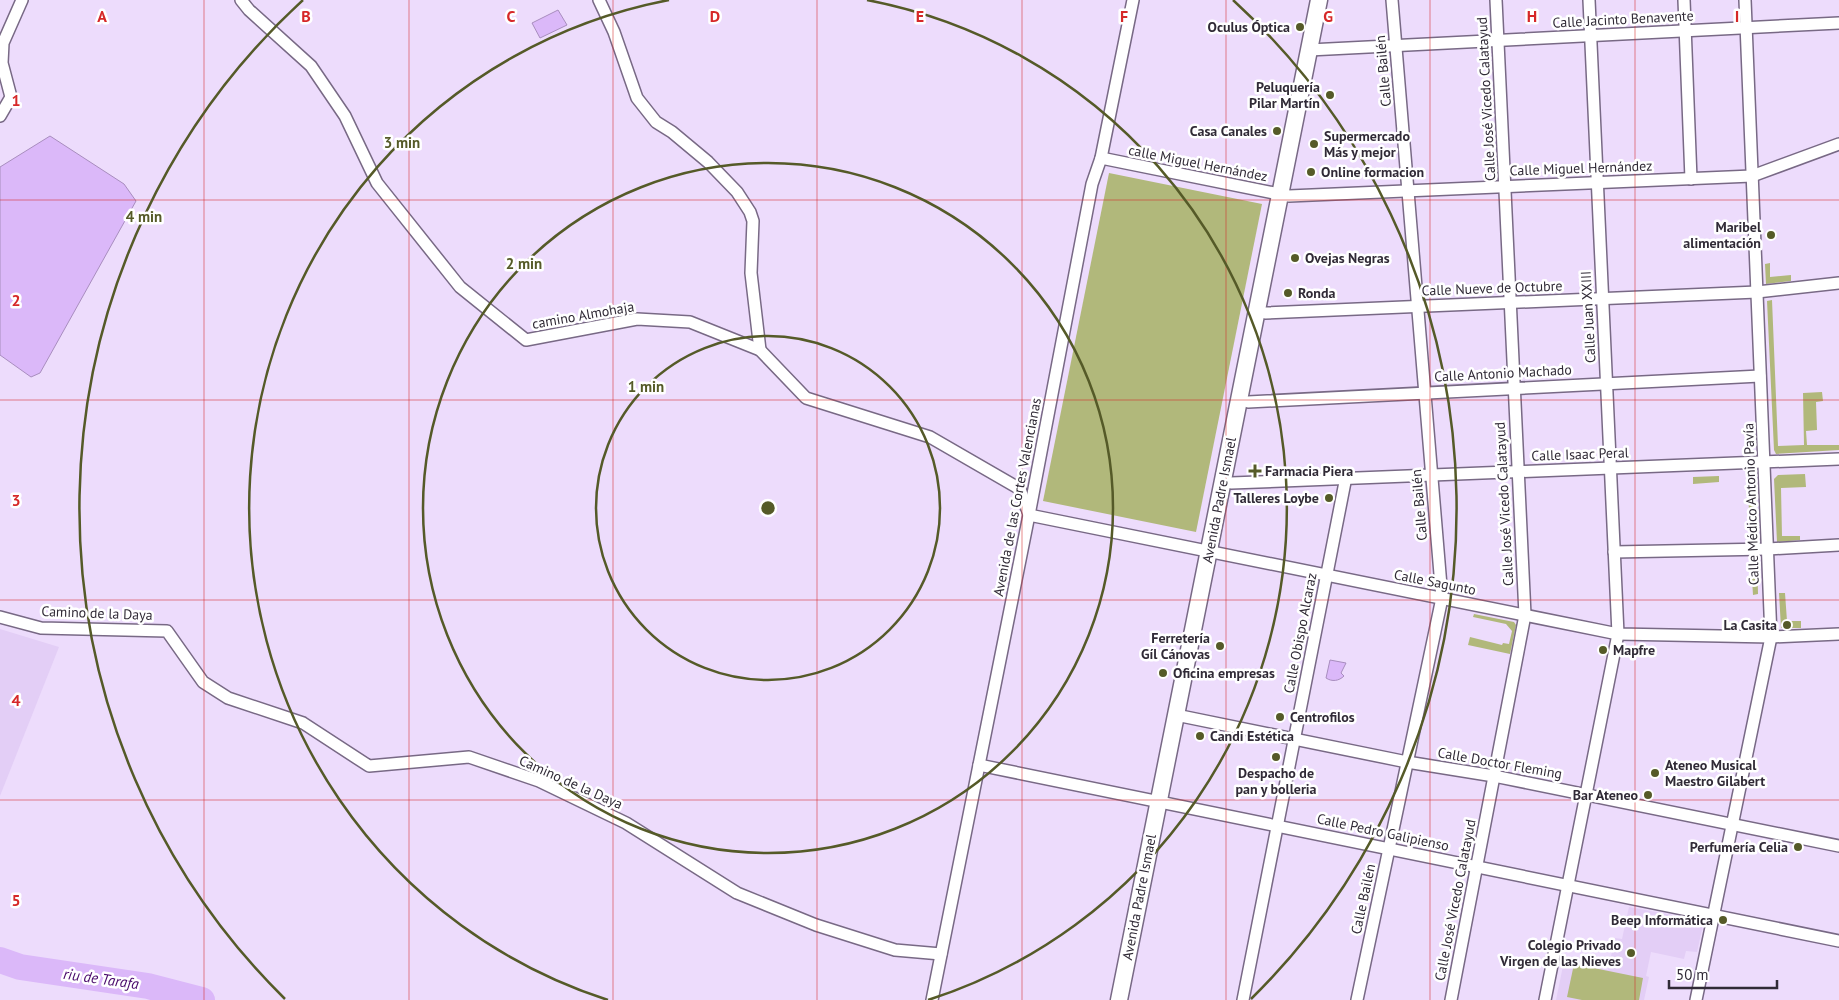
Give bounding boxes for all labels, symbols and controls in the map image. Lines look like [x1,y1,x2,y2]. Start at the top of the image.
text: A [97,6,107,26]
text: B [301,6,311,26]
text: C [507,6,516,26]
text: D [710,6,720,26]
text: E [916,6,924,26]
text: F [1120,6,1128,26]
text: G [1323,6,1333,26]
text: H [1527,6,1537,26]
street label: Calle Jacinto Benavente [1552,6,1694,32]
text: I [1735,6,1739,26]
street label: Calle José Vicedo Calatayud [1473,17,1499,181]
place label: Oculus Óptica [1208,18,1290,36]
marker: Oculus Óptica [1294,21,1306,33]
street label: Calle Bailén [1371,35,1395,107]
place label: Peluquería Pilar Martín [1249,78,1320,112]
marker: Peluquería Pilar Martín [1324,89,1336,101]
text: 1 [11,90,21,110]
place label: Casa Canales [1190,122,1267,140]
marker: Casa Canales [1271,125,1283,137]
place label: Supermercado Más y mejor [1324,127,1410,161]
text: 3 min [384,133,420,152]
marker: Supermercado Más y mejor [1308,138,1320,150]
street label: calle Miguel Hernández [1127,141,1269,185]
street label: Calle Miguel Hernández [1509,157,1653,179]
place label: Online formacion [1321,163,1424,181]
marker: Online formacion [1305,166,1317,178]
text: 4 min [126,207,162,226]
place label: Maribel alimentación [1683,218,1762,252]
marker: Maribel alimentación [1765,229,1777,241]
place label: Ovejas Negras [1305,249,1390,267]
marker: Ovejas Negras [1289,252,1301,264]
text: 2 min [506,254,542,273]
street label: Calle Juan XXIII [1577,270,1599,364]
street label: Calle Nueve de Octubre [1421,277,1563,299]
place label: Ronda [1298,284,1335,302]
marker: Ronda [1282,287,1294,299]
text: 2 [11,290,21,310]
street label: camino Almohaja [531,297,635,333]
street label: Calle Antonio Machado [1434,360,1572,386]
text: 1 min [628,377,664,396]
street label: Avenida de las Cortes Valencianas [989,396,1045,598]
street label: Calle José Vicedo Calatayud [1491,422,1517,586]
street label: Calle Médico Antonio Pavía [1739,423,1763,585]
street label: Avenida Padre Ismael [1198,435,1240,565]
street label: Calle Isaac Peral [1531,443,1629,465]
place label: Farmacia Piera [1265,462,1353,480]
marker: Farmacia Piera [1249,465,1261,477]
street label: Calle Bailén [1407,469,1431,541]
place label: Talleres Loybe [1233,489,1319,507]
text: 3 [11,490,21,510]
marker: Talleres Loybe [1323,492,1335,504]
centre of rings [759,499,777,517]
street label: Calle Sagunto [1393,565,1477,599]
street label: Calle Obispo Alcaraz [1279,571,1321,695]
street label: Camino de la Daya [41,602,153,624]
place label: La Casita [1723,616,1777,634]
marker: La Casita [1781,619,1793,631]
place label: Ferretería Gíl Cánovas [1141,629,1210,663]
marker: Ferretería Gíl Cánovas [1214,640,1226,652]
place label: Mapfre [1613,641,1655,659]
marker: Mapfre [1597,644,1609,656]
place label: Oficina empresas [1173,664,1275,682]
marker: Oficina empresas [1157,667,1169,679]
text: 4 [11,690,21,710]
place label: Centrofilos [1290,708,1355,726]
marker: Centrofilos [1274,711,1286,723]
place label: Candi Estética [1210,727,1294,745]
marker: Candi Estética [1194,730,1206,742]
street label: Calle Doctor Fleming [1436,743,1564,783]
street label: Camino de la Daya [516,751,626,813]
marker: Despacho de pan y bolleria [1270,751,1282,763]
place label: Ateneo Musical Maestro Gilabert [1665,756,1765,790]
place label: Despacho de pan y bolleria [1235,764,1317,798]
marker: Ateneo Musical Maestro Gilabert [1649,767,1661,779]
place label: Bar Ateneo [1573,786,1638,804]
marker: Bar Ateneo [1642,789,1654,801]
street label: Calle Pedro Galipienso [1315,809,1451,855]
street label: Calle José Vicedo Calatayud [1430,818,1480,982]
street label: Avenida Padre Ismael [1118,832,1160,962]
place label: Perfumería Celia [1690,838,1788,856]
marker: Perfumería Celia [1792,841,1804,853]
street label: Calle Bailén [1347,862,1379,936]
text: 5 [11,890,21,910]
place label: Beep Informática [1611,911,1713,929]
marker: Beep Informática [1717,914,1729,926]
place label: Colegio Privado Virgen de las Nieves [1499,936,1621,970]
marker: Colegio Privado Virgen de las Nieves [1625,947,1637,959]
scale bar [1669,958,1776,990]
water label: riu de Tarafa [62,964,141,993]
text: 50 m [1676,965,1709,984]

